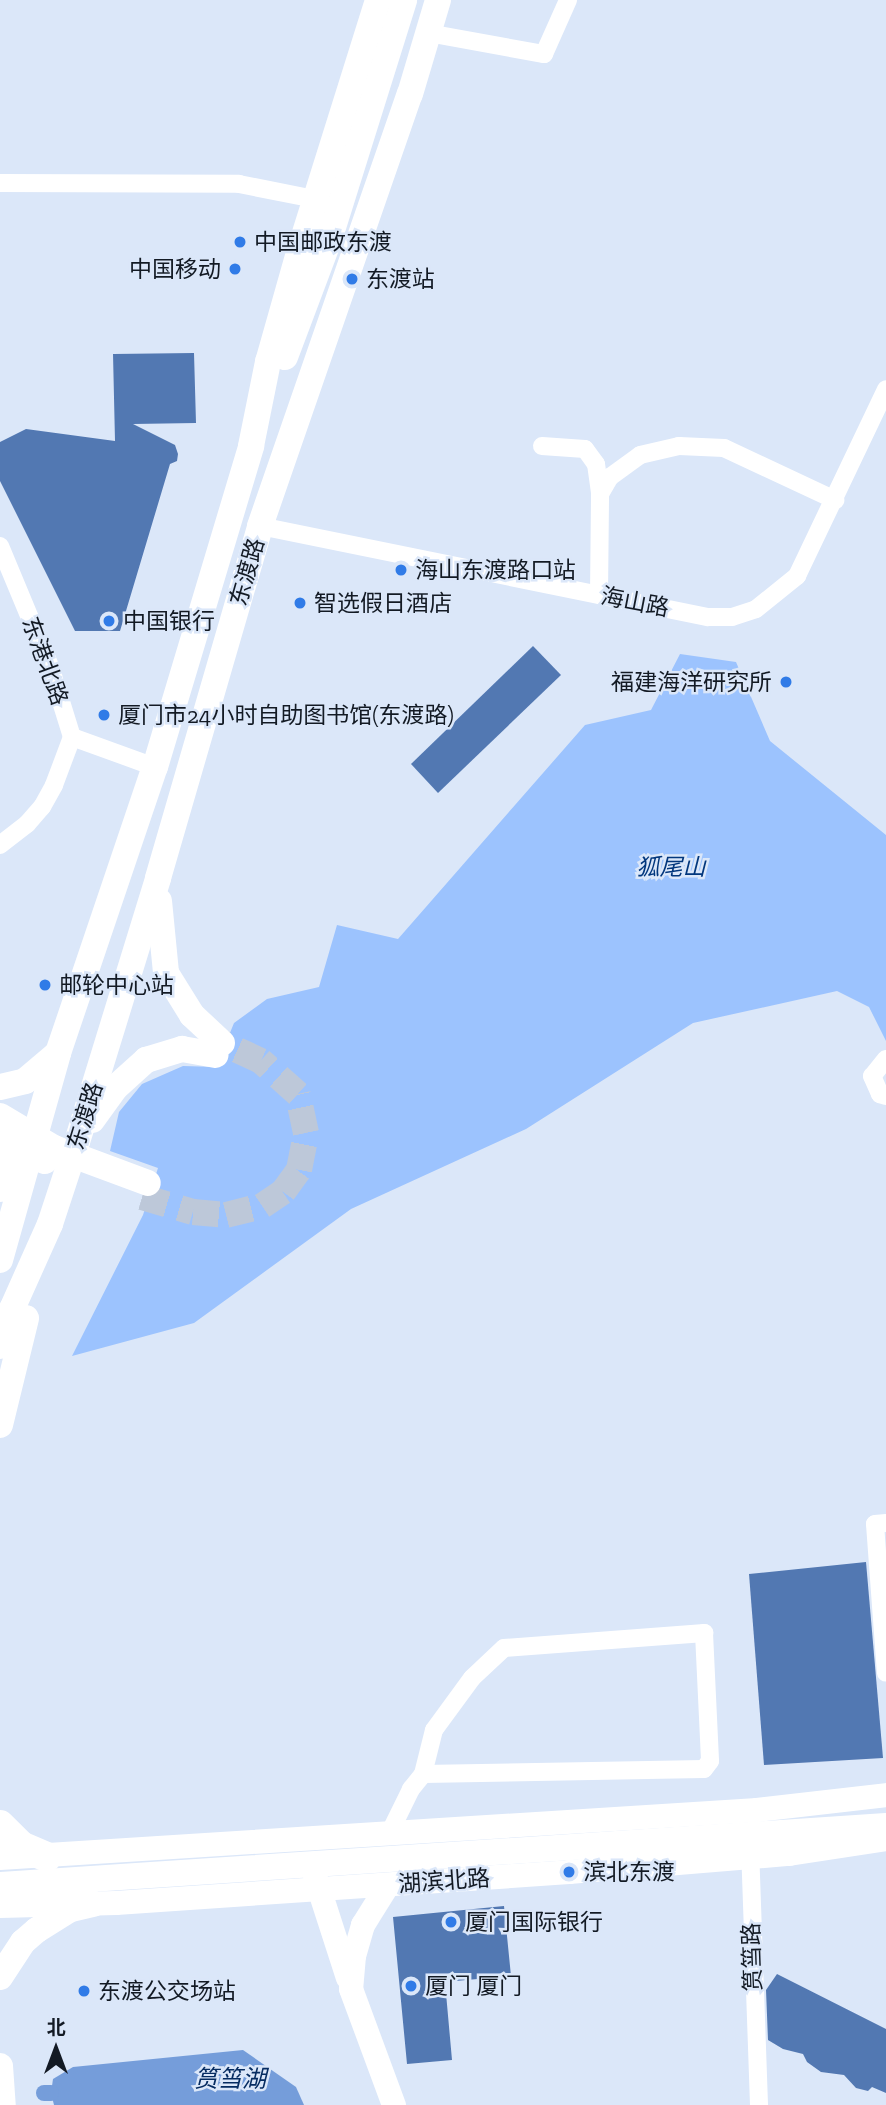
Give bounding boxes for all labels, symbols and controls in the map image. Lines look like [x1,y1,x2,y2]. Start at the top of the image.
place label: 中国邮政东渡 [254,228,392,256]
marker: 中国邮政东渡 [232,234,248,250]
place label: 中国移动 [129,255,221,283]
marker: 中国移动 [227,261,243,277]
place label: 东渡站 [366,265,435,293]
marker: 东渡站 [344,271,360,287]
street label: 东渡路 [224,535,270,609]
place label: 海山东渡路口站 [415,556,576,584]
marker: 海山东渡路口站 [393,562,409,578]
street label: 海山路 [599,582,671,622]
place label: 智选假日酒店 [314,589,452,617]
marker: 智选假日酒店 [292,595,308,611]
place label: 中国银行 [123,607,215,635]
street label: 东港北路 [16,613,74,709]
marker: 中国银行 [101,613,117,629]
place label: 福建海洋研究所 [611,668,772,696]
marker: 福建海洋研究所 [778,674,794,690]
place label: 厦门市24小时自助图书馆(东渡路) [118,701,454,729]
marker: 厦门市24小时自助图书馆(东渡路) [96,707,112,723]
park label: 狐尾山 [637,853,705,881]
place label: 邮轮中心站 [59,971,174,999]
marker: 邮轮中心站 [37,977,53,993]
street label: 东渡路 [62,1079,108,1153]
place label: 滨北东渡 [583,1858,675,1886]
street label: 湖滨北路 [397,1864,491,1898]
marker: 滨北东渡 [561,1864,577,1880]
place label: 厦门国际银行 [465,1908,603,1936]
marker: 厦门国际银行 [443,1914,459,1930]
street label: 筼筜路 [737,1922,767,1992]
place label: 厦门 厦门 [425,1972,522,2000]
place label: 东渡公交场站 [98,1977,236,2005]
marker: 厦门 厦门 [403,1978,419,1994]
marker: 东渡公交场站 [76,1983,92,1999]
north arrow [21,2014,91,2084]
text: 北 [46,2016,66,2039]
water label: 筼筜湖 [194,2065,266,2093]

